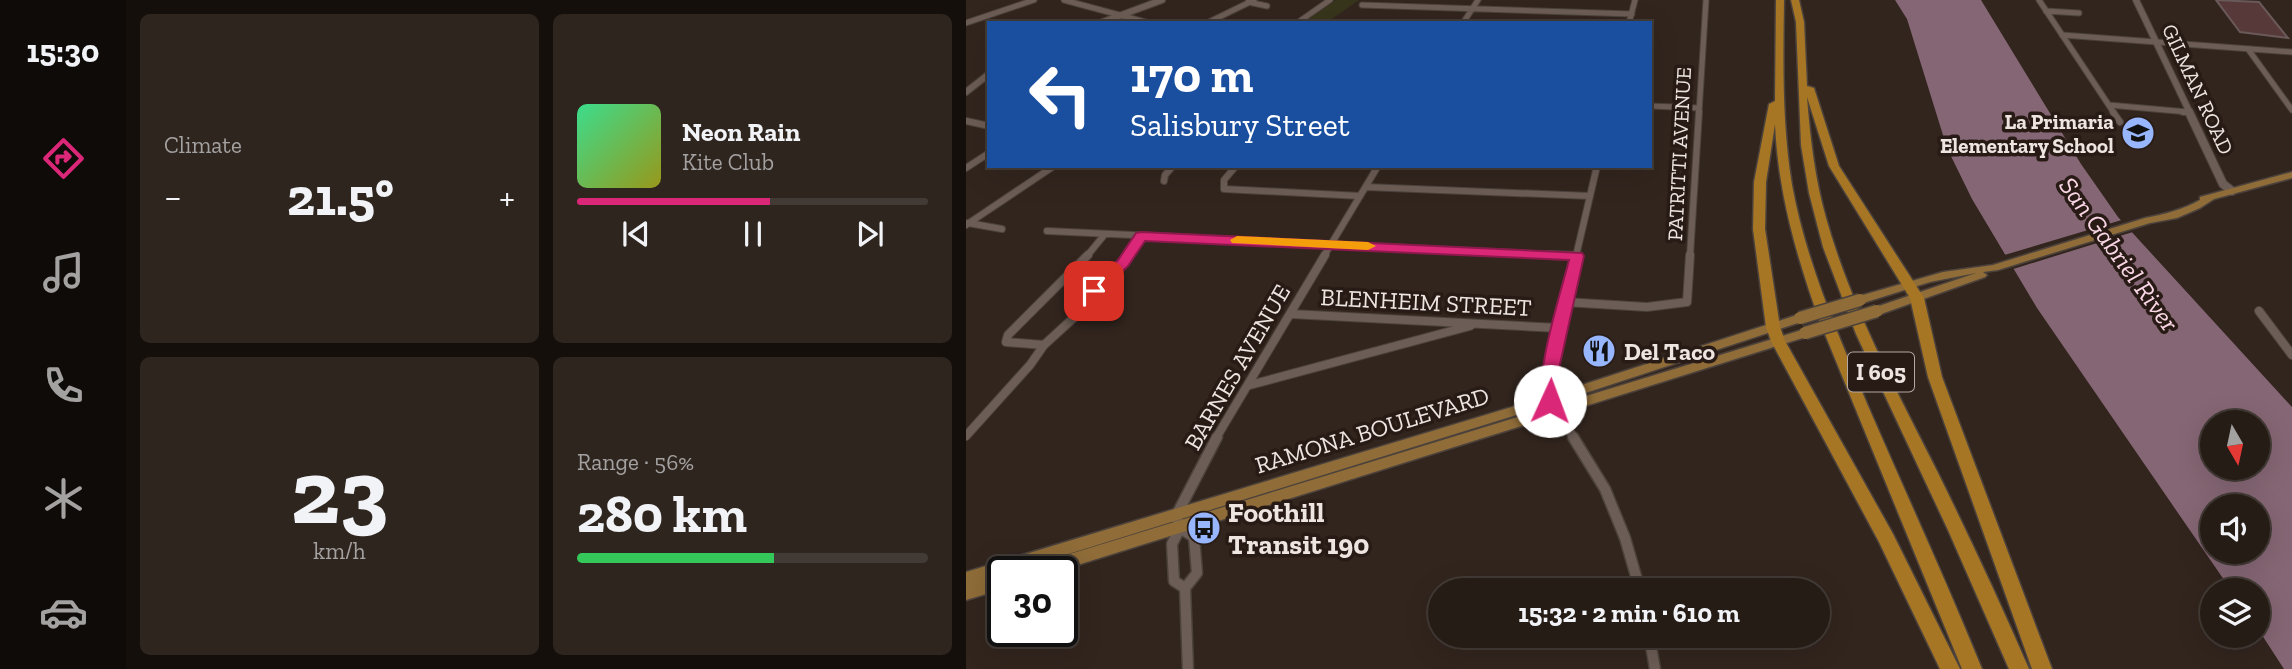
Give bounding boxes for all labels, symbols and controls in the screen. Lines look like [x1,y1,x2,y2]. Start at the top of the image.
street label: GILMAN ROAD [2157,20,2239,158]
text: 15:30 [26,32,100,70]
text: 170 m [1130,46,1253,105]
icon: left [1015,49,1106,140]
street label: PATRITTI AVENUE [1662,66,1696,242]
text: Salisbury Street [1130,106,1350,144]
place label: La Primaria Elementary School [1940,109,2114,158]
school or university icon: La Primaria Elementary School [2119,114,2157,152]
text: Neon Rain [682,116,800,148]
text: Climate [164,131,242,159]
icon: directions [39,134,88,183]
text: Kite Club [682,148,774,176]
text: 21.5° [287,166,394,228]
water label: San Gabriel River [2052,171,2186,337]
text: − [164,174,182,220]
text: + [499,174,515,220]
icon: previous [617,215,655,253]
icon: pause [734,215,772,253]
icon: next [851,215,889,253]
icon: music [39,248,88,297]
pin [1064,261,1124,321]
icon: arrive [1075,272,1113,310]
street label: BARNES AVENUE [1178,279,1296,455]
street label: BLENHEIM STREET [1320,282,1533,322]
restaurant icon: Del Taco [1580,332,1618,370]
place label: Del Taco [1624,337,1715,366]
road number: I 605 [1848,352,1914,392]
icon: phone [39,361,88,410]
position arrow [1513,364,1587,438]
street label: RAMONA BOULEVARD [1251,381,1493,479]
north arrow [2200,410,2270,480]
map controls [2200,410,2270,648]
text: 23 [291,437,388,546]
text: Range · 56% [577,448,694,476]
icon: climate [39,474,88,523]
text: 280 km [577,483,747,545]
button: sound [2200,494,2270,564]
place label: Foothill Transit 190 [1228,496,1369,561]
bus stop icon: Foothill Transit 190 [1185,509,1223,547]
text: km/h [313,537,366,565]
speed limit sign: 30 [987,556,1078,647]
button: layers [2200,578,2270,648]
icon: car [39,588,88,637]
text: 15:32 · 2 min · 610 m [1518,597,1740,629]

